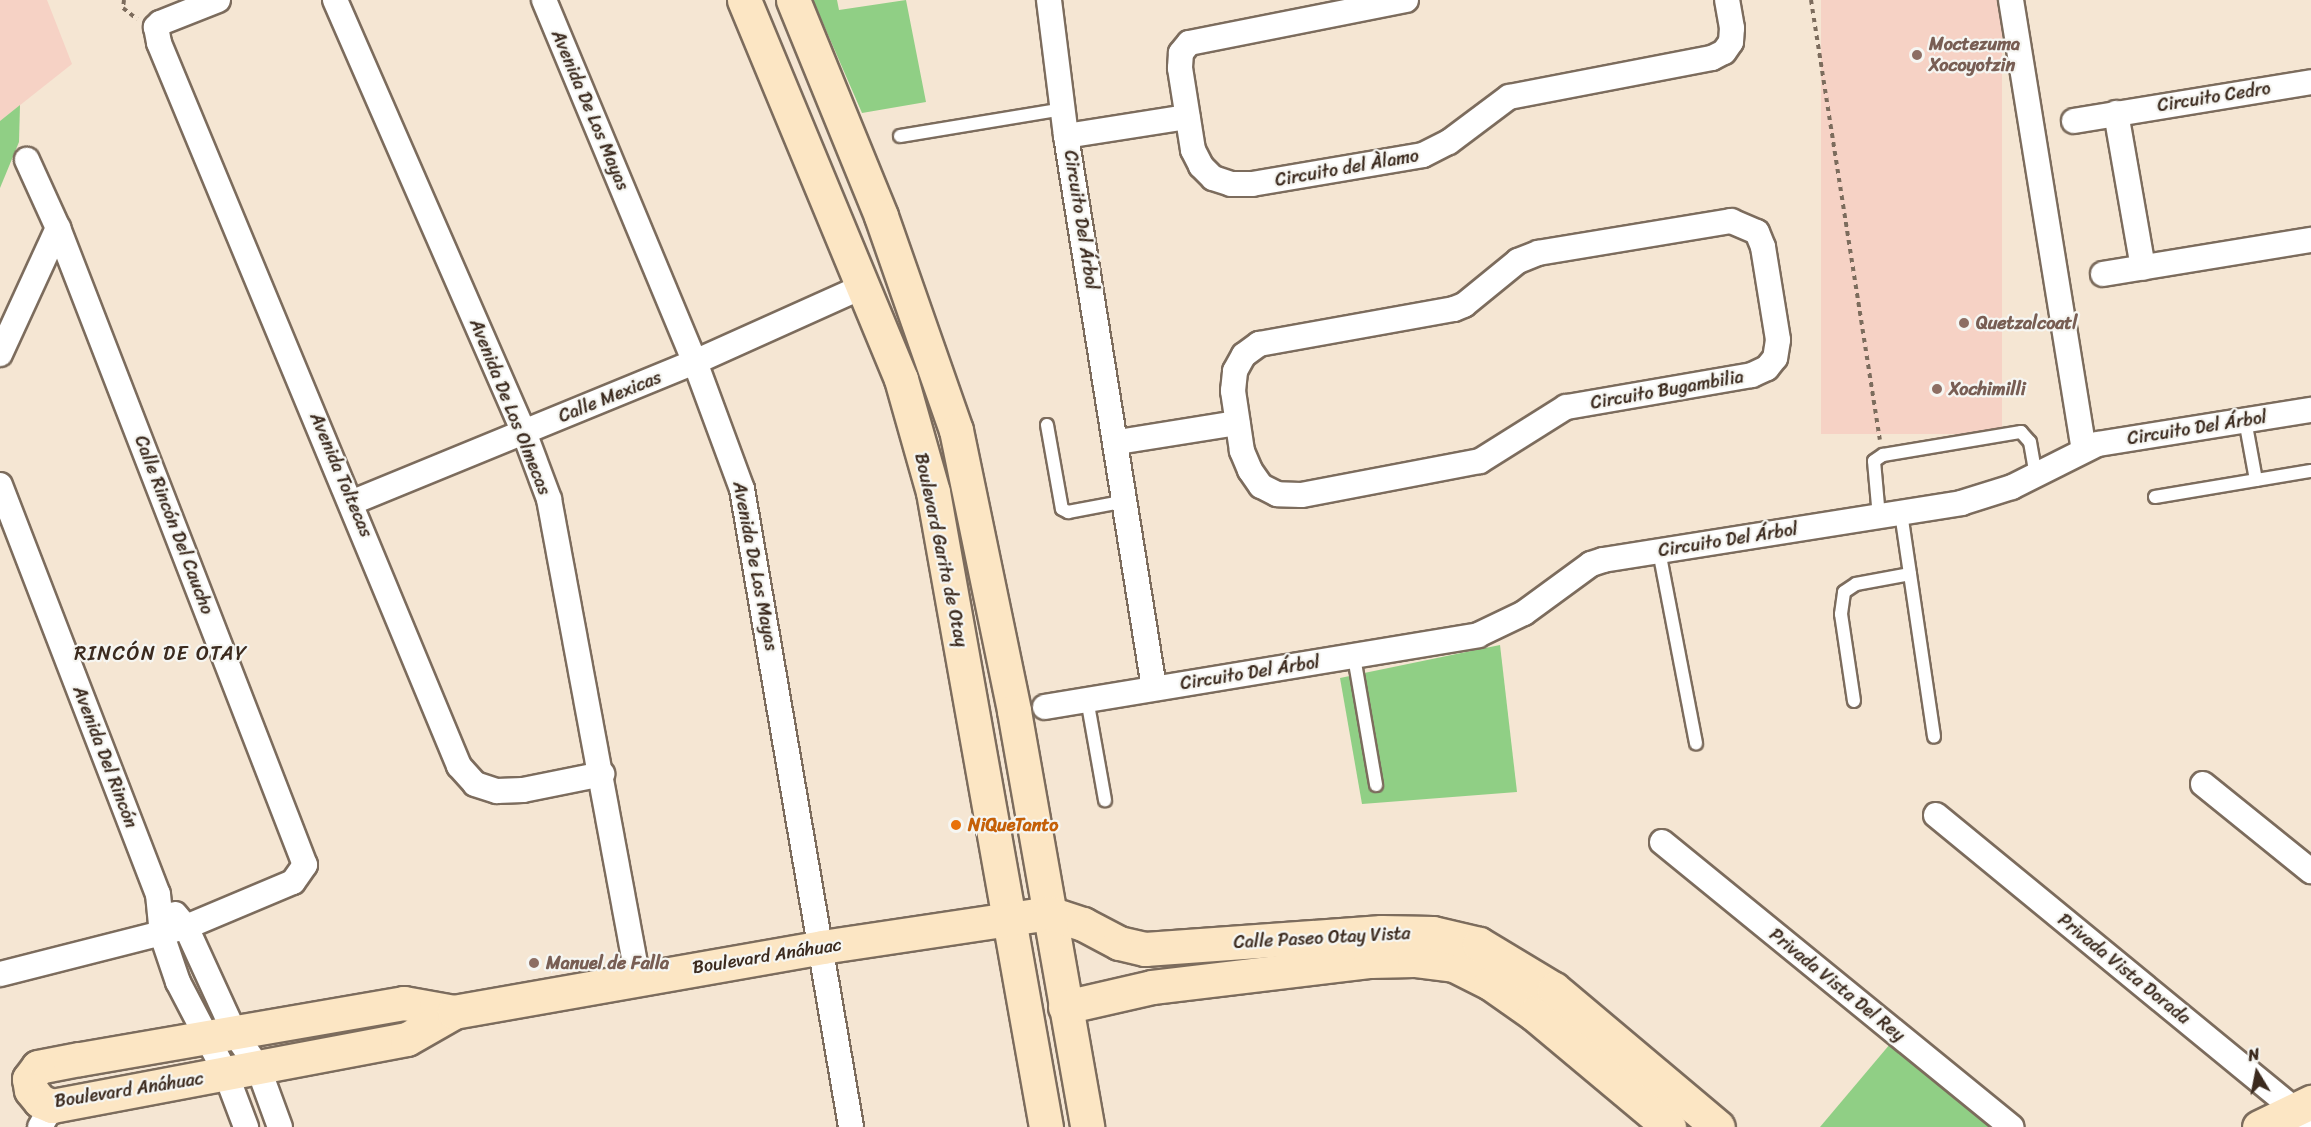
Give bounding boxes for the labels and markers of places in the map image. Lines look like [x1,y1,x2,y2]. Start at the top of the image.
place label: Moctezuma Xocoyotzin [1929,34,2020,76]
marker: Moctezuma Xocoyotzin [1910,48,1924,62]
place label: Quetzalcoatl [1976,312,2077,334]
marker: Quetzalcoatl [1957,316,1971,330]
place label: Xochimilli [1949,378,2026,400]
marker: Xochimilli [1930,382,1944,396]
place label: NiQueTanto [968,814,1058,836]
marker: NiQueTanto [949,818,963,832]
place label: Manuel de Falla [546,952,669,974]
marker: Manuel de Falla [527,956,541,970]

